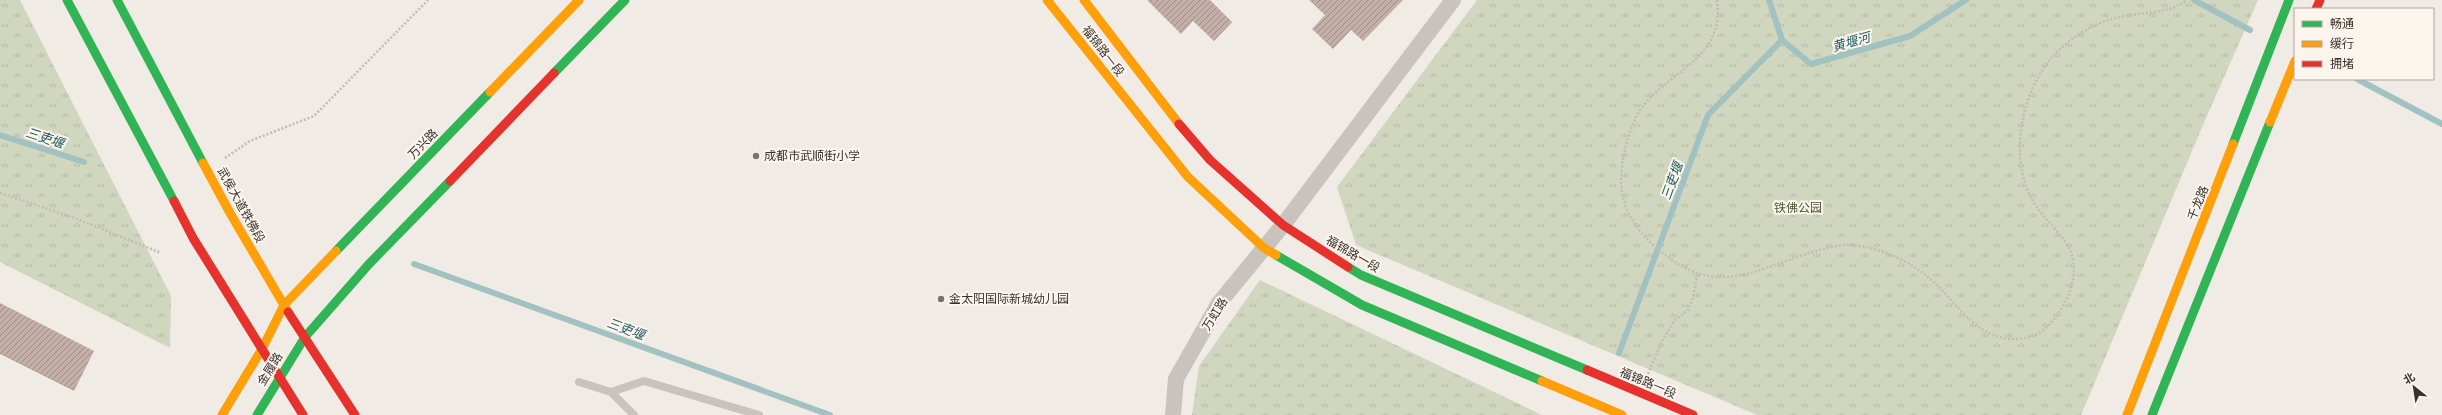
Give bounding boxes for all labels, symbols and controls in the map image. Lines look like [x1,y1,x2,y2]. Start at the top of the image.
legend [2294,8,2434,80]
text: 畅通 [2330,17,2354,31]
street label: 福锦路一段 [1079,23,1127,79]
water label: 黄堰河 [1830,29,1875,55]
text: 缓行 [2330,37,2354,51]
text: 拥堵 [2330,57,2354,71]
water label: 三吏堰 [24,125,68,152]
street label: 万兴路 [405,126,441,162]
place label: 成都市武顺街小学 [764,149,860,163]
marker: 成都市武顺街小学 [751,151,761,161]
water label: 三吏堰 [1658,158,1686,202]
street label: 武侯大道铁佛段 [215,165,267,245]
street label: 千龙路 [2185,184,2211,222]
park label: 铁佛公园 [1774,201,1822,215]
street label: 福锦路一段 [1324,233,1382,275]
place label: 金太阳国际新城幼儿园 [949,292,1069,306]
marker: 金太阳国际新城幼儿园 [936,294,946,304]
street label: 万虹路 [1200,295,1230,333]
water label: 三吏堰 [605,315,649,343]
street label: 金履路 [255,350,285,388]
street label: 福锦路一段 [1618,365,1678,401]
north arrow [2394,367,2434,407]
text: 北 [2401,370,2417,387]

